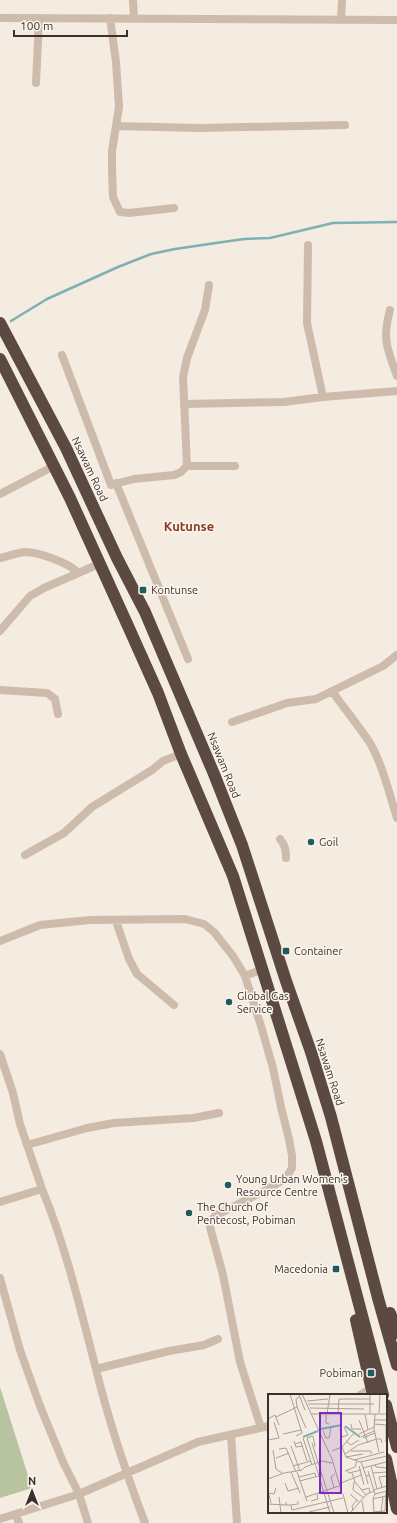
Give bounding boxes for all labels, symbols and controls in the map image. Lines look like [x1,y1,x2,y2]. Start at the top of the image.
scale bar [14,12,127,38]
text: 100 m [20,19,53,32]
street label: Nsawam Road [70,435,110,503]
district label: Kutunse [164,519,214,533]
place label: Kontunse [151,584,198,596]
marker: Kontunse [138,585,148,595]
street label: Nsawam Road [205,730,243,800]
place label: Goil [319,836,338,848]
marker: Goil [306,837,316,847]
place label: Container [294,945,343,957]
marker: Container [281,946,291,956]
place label: Global Gas Service [237,990,289,1015]
marker: Global Gas Service [224,997,234,1007]
street label: Nsawam Road [314,1037,346,1107]
place label: Young Urban Women's Resource Centre [236,1173,348,1198]
marker: Young Urban Women's Resource Centre [223,1180,233,1190]
place label: The Church Of Pentecost, Pobiman [197,1201,295,1226]
marker: The Church Of Pentecost, Pobiman [184,1208,194,1218]
place label: Macedonia [274,1263,328,1275]
marker: Macedonia [331,1264,341,1274]
place label: Pobiman [320,1367,363,1379]
marker: Pobiman [366,1368,376,1378]
inset map [268,1394,387,1513]
north arrow [12,1471,52,1511]
text: N [28,1475,36,1487]

